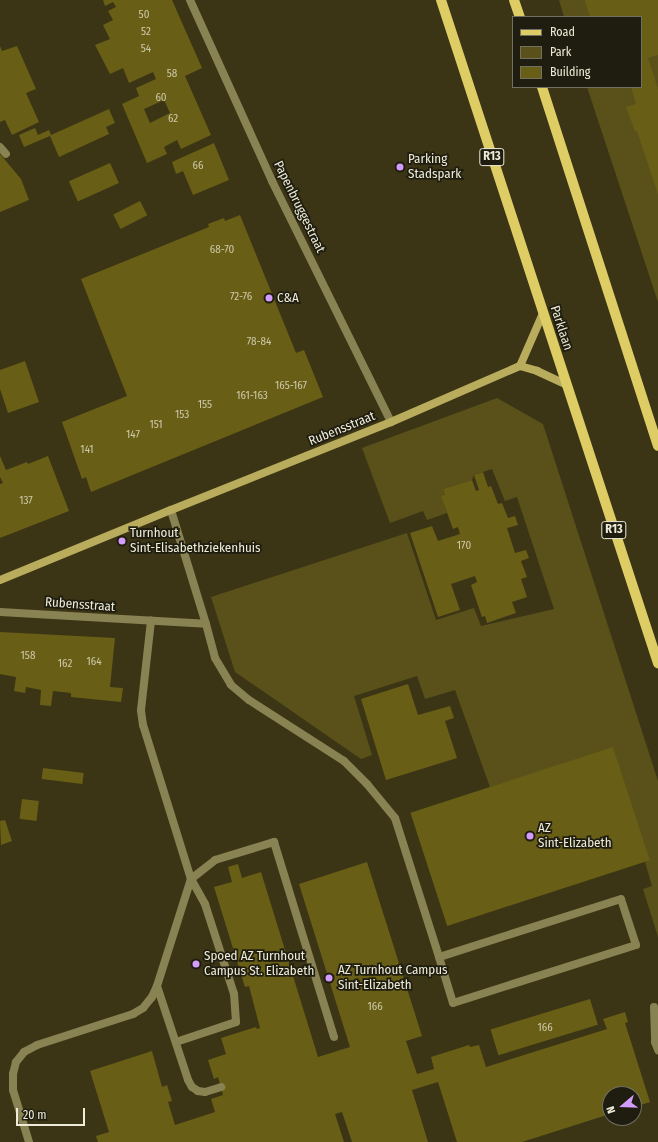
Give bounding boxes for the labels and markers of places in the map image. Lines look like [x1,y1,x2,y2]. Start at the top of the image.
place label: Parking Stadspark [408,152,461,183]
marker: Parking Stadspark [395,162,405,172]
place label: C&A [277,290,299,306]
marker: C&A [264,293,274,303]
place label: Turnhout Sint-Elisabethziekenhuis [130,526,261,557]
marker: Turnhout Sint-Elisabethziekenhuis [117,536,127,546]
place label: AZ Sint-Elizabeth [538,821,612,852]
marker: AZ Sint-Elizabeth [525,831,535,841]
place label: Spoed AZ Turnhout Campus St. Elizabeth [204,949,314,980]
marker: Spoed AZ Turnhout Campus St. Elizabeth [191,959,201,969]
place label: AZ Turnhout Campus Sint-Elizabeth [338,963,448,994]
marker: AZ Turnhout Campus Sint-Elizabeth [323,972,335,984]

